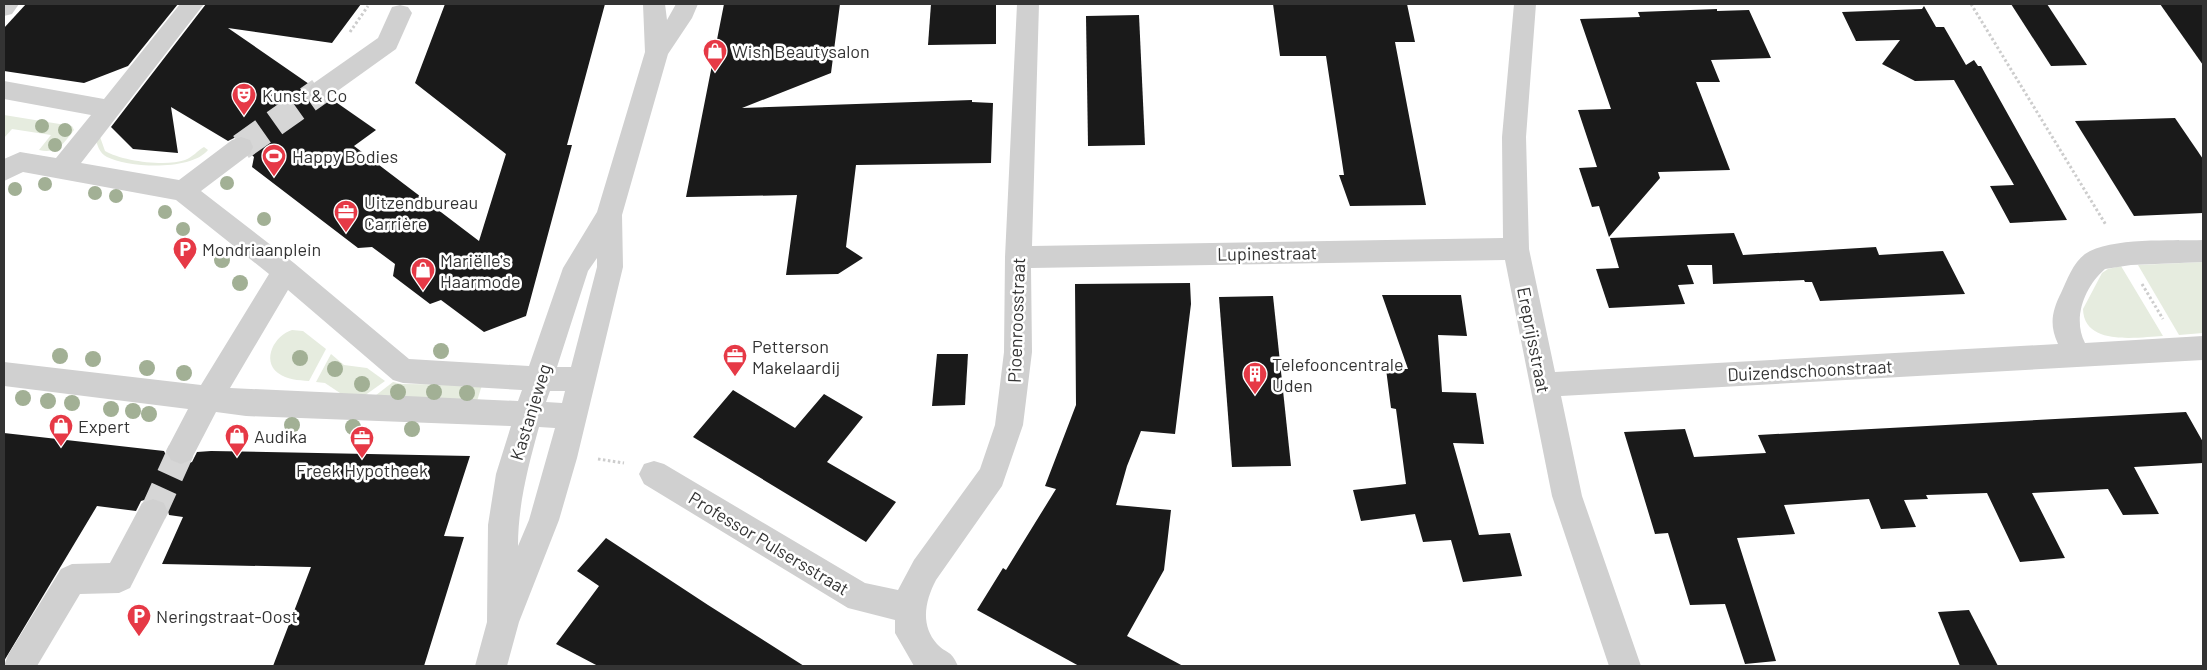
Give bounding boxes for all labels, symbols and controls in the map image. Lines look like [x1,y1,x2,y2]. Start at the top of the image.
shop icon: Wish Beautysalon [702,38,728,72]
place label: Wish Beautysalon [732,40,870,62]
theatre icon: Kunst & Co [231,82,257,116]
place label: Kunst & Co [262,84,347,106]
sports icon: Happy Bodies [261,143,287,177]
place label: Happy Bodies [292,145,398,167]
place label: Uitzendbureau Carrière [364,191,478,234]
office icon: Uitzendbureau Carrière [333,199,359,233]
parking icon: Mondriaanplein [172,236,198,270]
place label: Mondriaanplein [202,238,321,260]
street label: Lupinestraat [1217,241,1317,265]
place label: Mariëlle's Haarmode [440,249,521,292]
shop icon: Mariëlle's Haarmode [410,257,436,291]
street label: Pioenroosstraat [1003,257,1029,383]
street label: Ereprijsstraat [1513,285,1555,395]
place label: Petterson Makelaardij [752,335,840,378]
office icon: Petterson Makelaardij [722,343,748,377]
place label: Telefooncentrale Uden [1272,353,1404,396]
street label: Duizendschoonstraat [1727,355,1893,385]
street label: Kastanjeweg [505,361,555,463]
building icon: Telefooncentrale Uden [1242,361,1268,395]
shop icon: Expert [48,413,74,447]
place label: Expert [78,415,130,437]
shop icon: Audika [224,423,250,457]
place label: Audika [254,425,307,447]
office icon: Freek Hypotheek [349,425,375,459]
place label: Freek Hypotheek [296,459,428,481]
street label: Professor Pulsersstraat [685,486,853,600]
parking icon: Neringstraat-Oost [126,603,152,637]
place label: Neringstraat-Oost [156,605,298,627]

